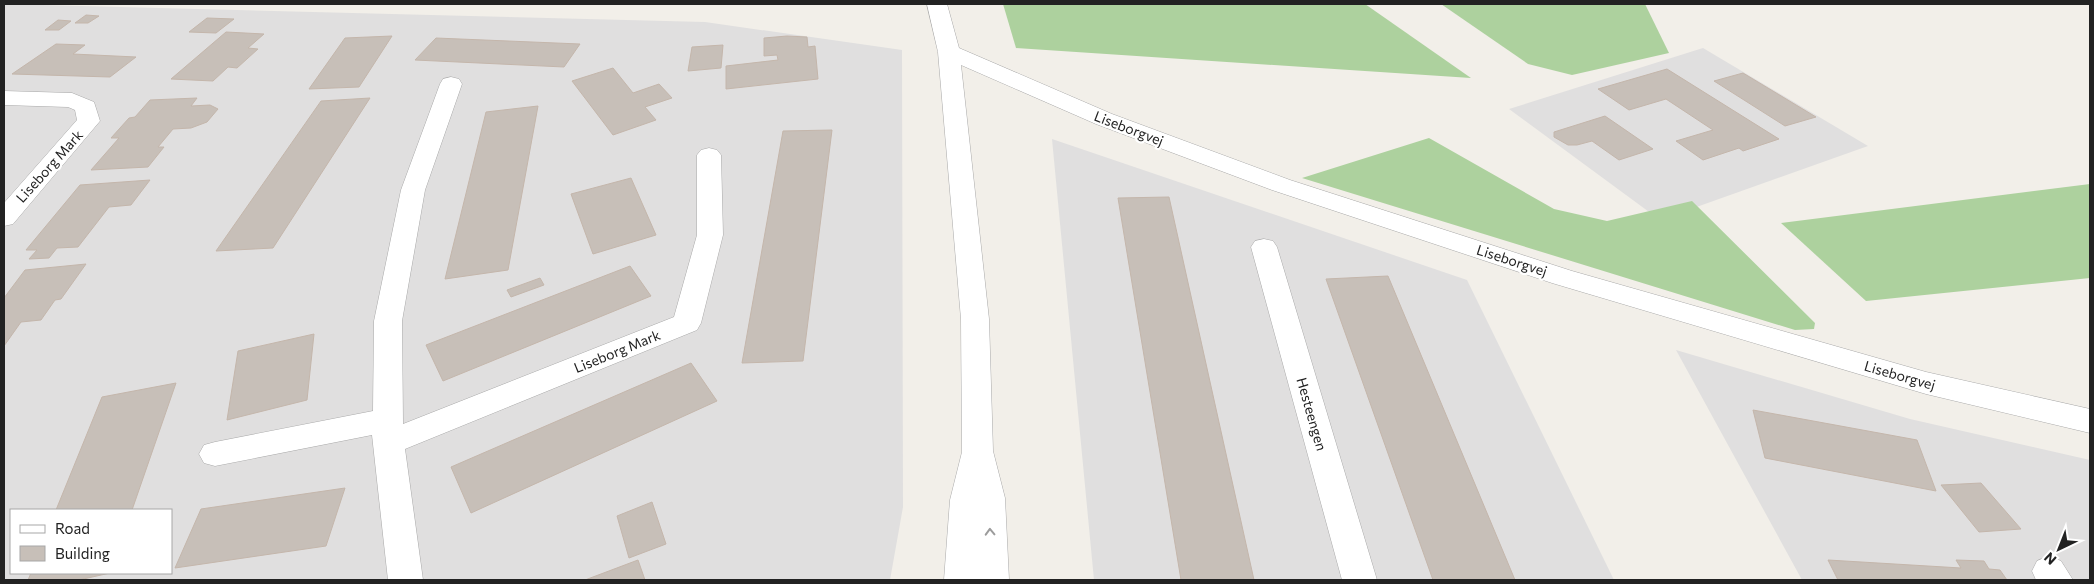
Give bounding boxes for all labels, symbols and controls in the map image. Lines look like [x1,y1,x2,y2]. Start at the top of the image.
street label: Liseborgvej [1092,107,1166,149]
street label: Liseborg Mark [12,126,86,206]
street label: Liseborgvej [1475,241,1549,279]
street label: Liseborg Mark [571,326,663,376]
street label: Liseborgvej [1863,357,1937,393]
street label: Hesteengen [1293,375,1331,453]
legend [10,509,172,574]
text: Road [55,519,90,537]
north arrow [2034,524,2084,574]
one-way arrow [984,527,995,535]
text: Building [55,544,110,562]
text: N [2040,549,2059,569]

